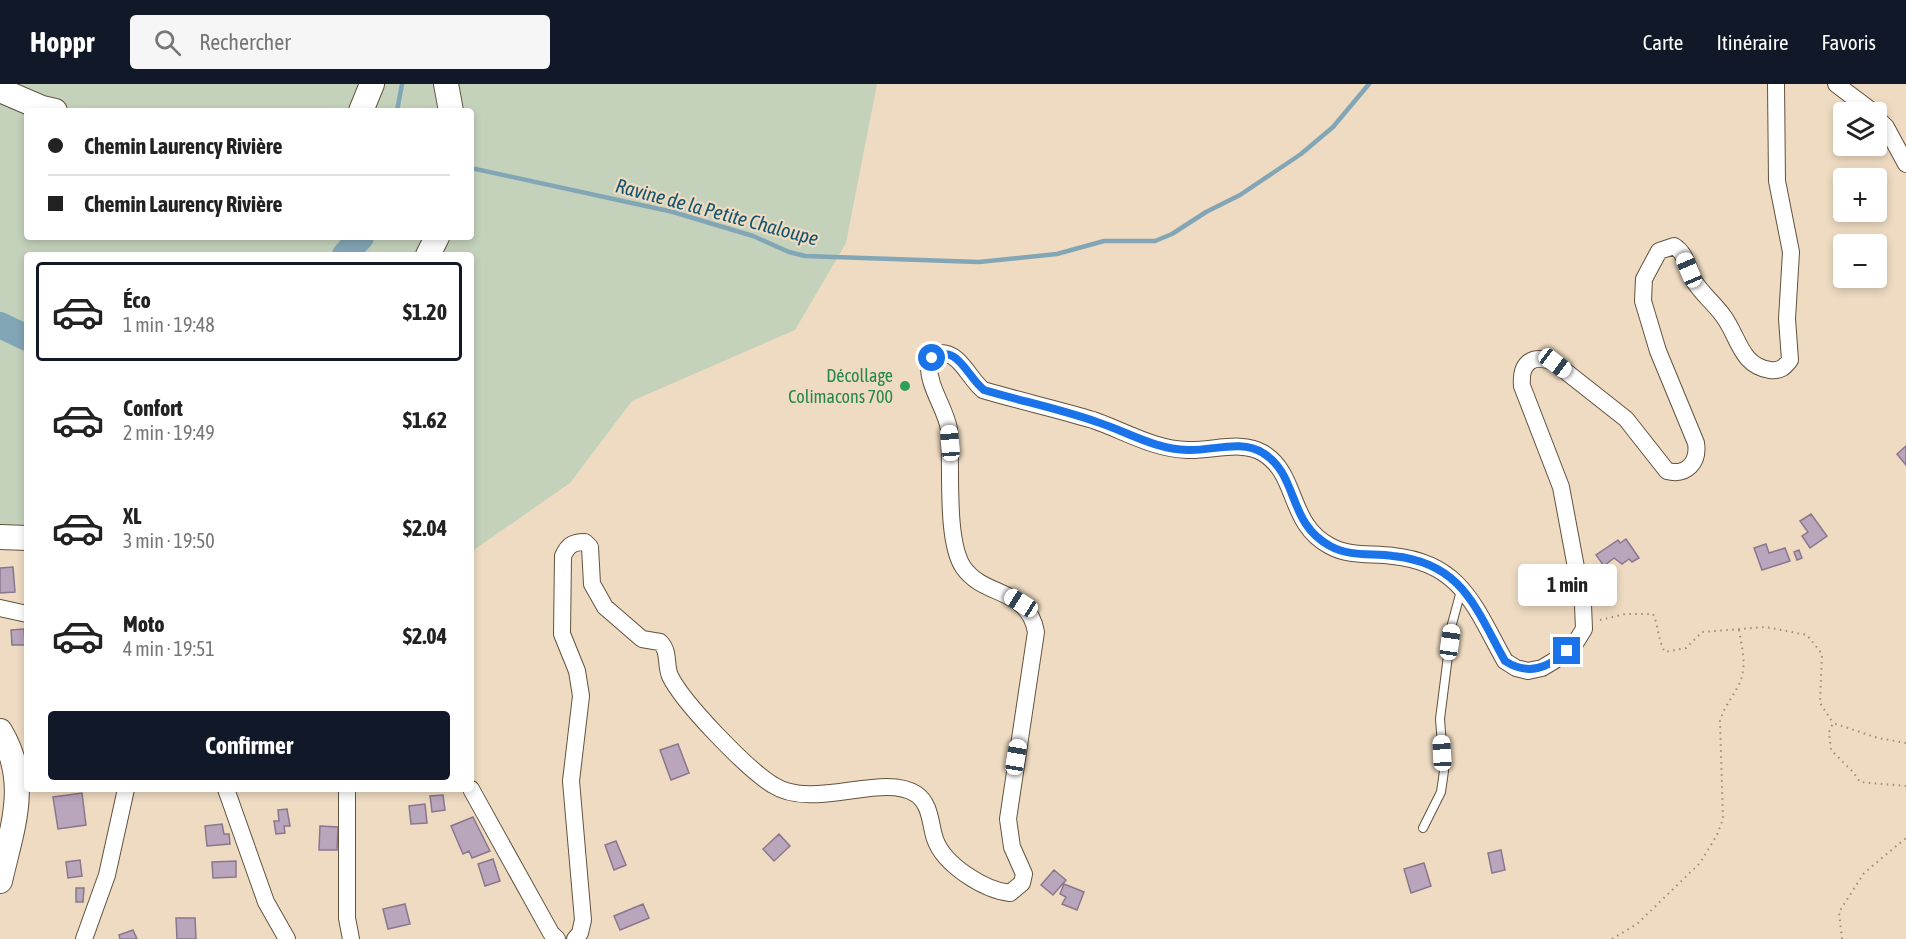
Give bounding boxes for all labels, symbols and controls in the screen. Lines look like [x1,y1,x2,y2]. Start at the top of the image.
search box [130,15,550,69]
text: Hoppr [30,26,94,58]
icon: search [151,26,184,59]
text: Rechercher [199,29,291,55]
text: Carte [1643,30,1683,54]
text: Itinéraire [1716,30,1788,54]
text: Favoris [1821,30,1876,54]
map controls [1833,102,1887,288]
button: layers [1833,102,1887,156]
text: Chemin Laurency Rivière [84,133,283,159]
button: + [1833,168,1887,222]
water label: Ravine de la Petite Chaloupe [613,173,821,250]
text: Chemin Laurency Rivière [84,191,283,217]
button: − [1833,234,1887,288]
car [1674,250,1704,290]
icon: car [51,285,105,339]
text: Éco [123,287,151,313]
text: $1.20 [403,299,447,325]
text: 1 min · 19:48 [123,313,215,336]
route start [918,344,945,371]
car [1535,345,1575,381]
place label: Décollage Colimacons 700 [788,365,893,407]
marker: Décollage Colimacons 700 [898,379,912,393]
icon: car [51,393,105,447]
text: Confort [123,395,183,421]
text: $1.62 [403,407,447,433]
text: 2 min · 19:49 [123,421,215,444]
car [939,424,961,462]
icon: car [51,501,105,555]
text: XL [123,503,141,529]
text: $2.04 [403,515,447,541]
text: 3 min · 19:50 [123,529,215,552]
callout: 1 min [1518,564,1616,606]
text: 1 min [1547,573,1588,596]
car [1001,586,1041,620]
icon: car [51,609,105,663]
text: Moto [123,611,165,637]
text: $2.04 [403,623,447,649]
car [1439,623,1461,661]
text: 4 min · 19:51 [123,637,215,660]
route end [1553,637,1580,664]
button: Confirmer [48,711,450,780]
car [1432,735,1452,771]
car [1004,738,1028,776]

